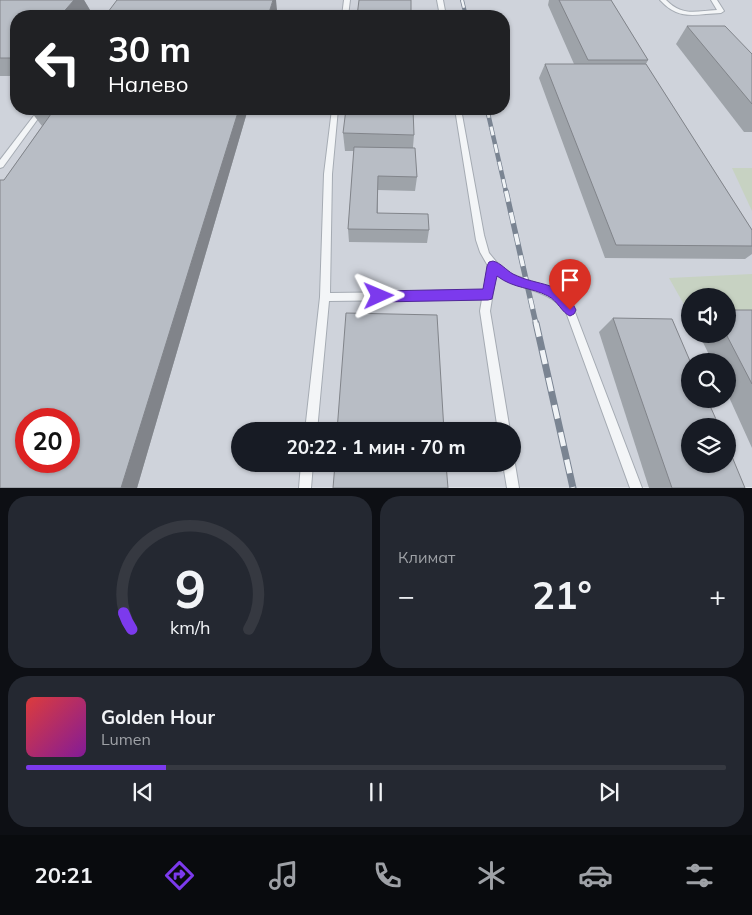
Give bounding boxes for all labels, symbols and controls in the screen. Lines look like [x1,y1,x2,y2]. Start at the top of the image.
text: 30 m [108,27,191,71]
icon: left [25,30,90,95]
text: Налево [108,70,188,98]
pin [549,259,591,310]
icon: arrive [556,266,584,294]
position arrow [352,269,404,321]
map controls [681,288,736,473]
button: sound [681,288,736,343]
button: search [681,353,736,408]
speed limit sign: 20 [15,408,80,473]
button: layers [681,418,736,473]
text: 20:22 · 1 мин · 70 m [286,435,466,459]
text: Климат [398,547,455,567]
text: 9 [174,556,206,621]
text: 21° [532,571,592,619]
text: − [398,578,415,613]
text: + [709,578,726,613]
text: km/h [170,616,210,638]
text: Golden Hour [101,705,215,729]
text: Lumen [101,729,151,749]
icon: previous [129,778,157,806]
icon: pause [362,778,390,806]
icon: next [595,778,623,806]
icon: directions [162,858,197,893]
icon: music [266,858,301,893]
icon: phone [370,858,405,893]
icon: climate [474,858,509,893]
icon: car [578,858,613,893]
icon: filters [682,858,717,893]
text: 20:21 [35,861,93,889]

